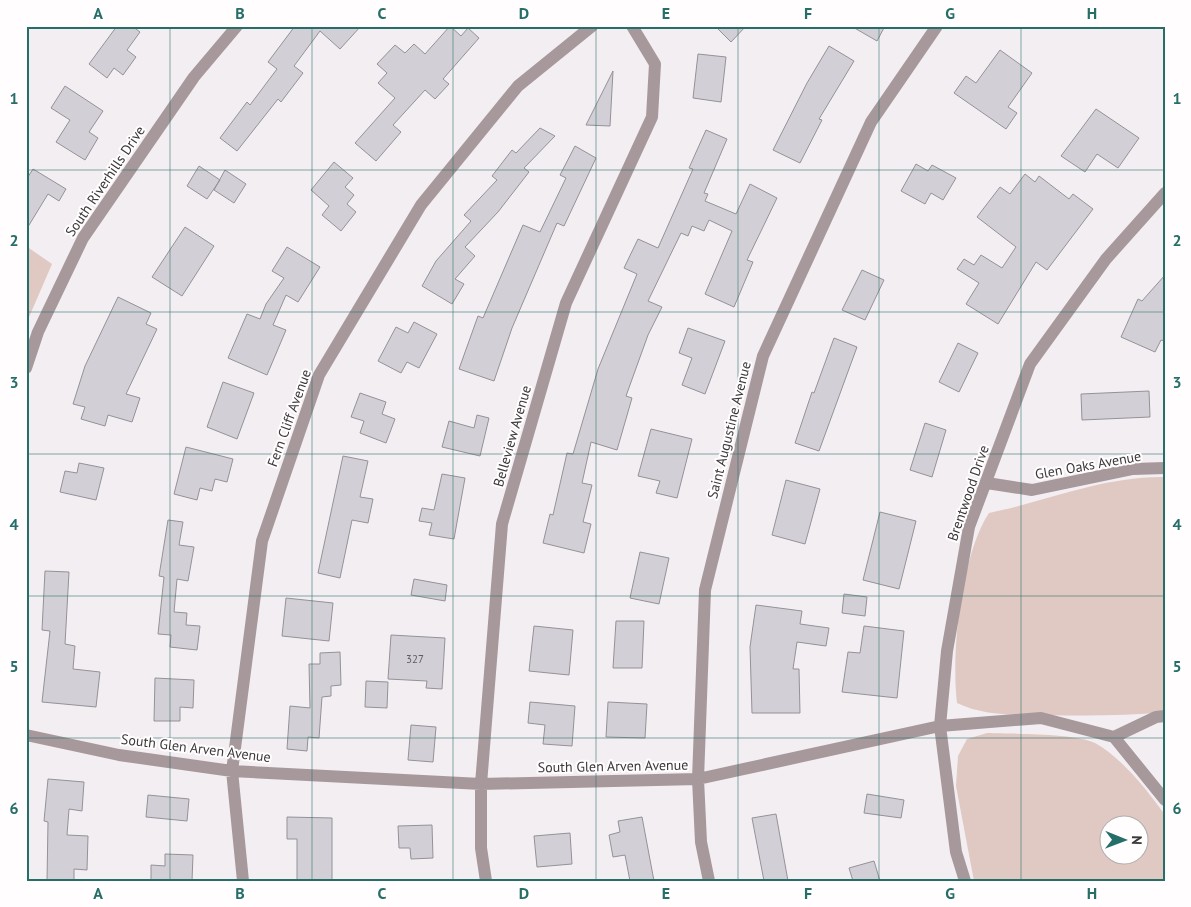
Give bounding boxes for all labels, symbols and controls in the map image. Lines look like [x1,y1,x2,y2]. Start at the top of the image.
text: A [93,3,103,23]
text: B [235,3,245,23]
text: C [378,3,387,23]
text: D [519,3,529,23]
text: E [662,3,670,23]
text: F [804,3,812,23]
text: G [945,3,955,23]
text: H [1087,3,1097,23]
text: 1 [9,88,19,108]
text: 1 [1172,88,1182,108]
street label: South Riverhills Drive [61,122,149,240]
text: 2 [9,230,19,250]
text: 2 [1172,230,1182,250]
street label: Saint Augustine Avenue [703,360,755,500]
street label: Fern Cliff Avenue [263,367,315,469]
text: 3 [9,372,19,392]
text: 3 [1172,372,1182,392]
street label: Belleview Avenue [489,383,535,489]
street label: Brentwood Drive [943,443,993,543]
street label: Glen Oaks Avenue [1034,447,1142,483]
text: 4 [9,514,19,534]
text: 4 [1172,514,1182,534]
house number: 327 [406,652,424,666]
text: 5 [9,656,19,676]
text: 5 [1172,656,1182,676]
street label: South Glen Arven Avenue [120,730,272,766]
street label: South Glen Arven Avenue [538,756,688,776]
text: 6 [9,798,19,818]
text: 6 [1172,798,1182,818]
north arrow [1098,814,1148,864]
text: N [1128,835,1146,845]
text: A [93,883,103,903]
text: B [235,883,245,903]
text: C [378,883,387,903]
text: D [519,883,529,903]
text: E [662,883,670,903]
text: F [804,883,812,903]
text: G [945,883,955,903]
text: H [1087,883,1097,903]

